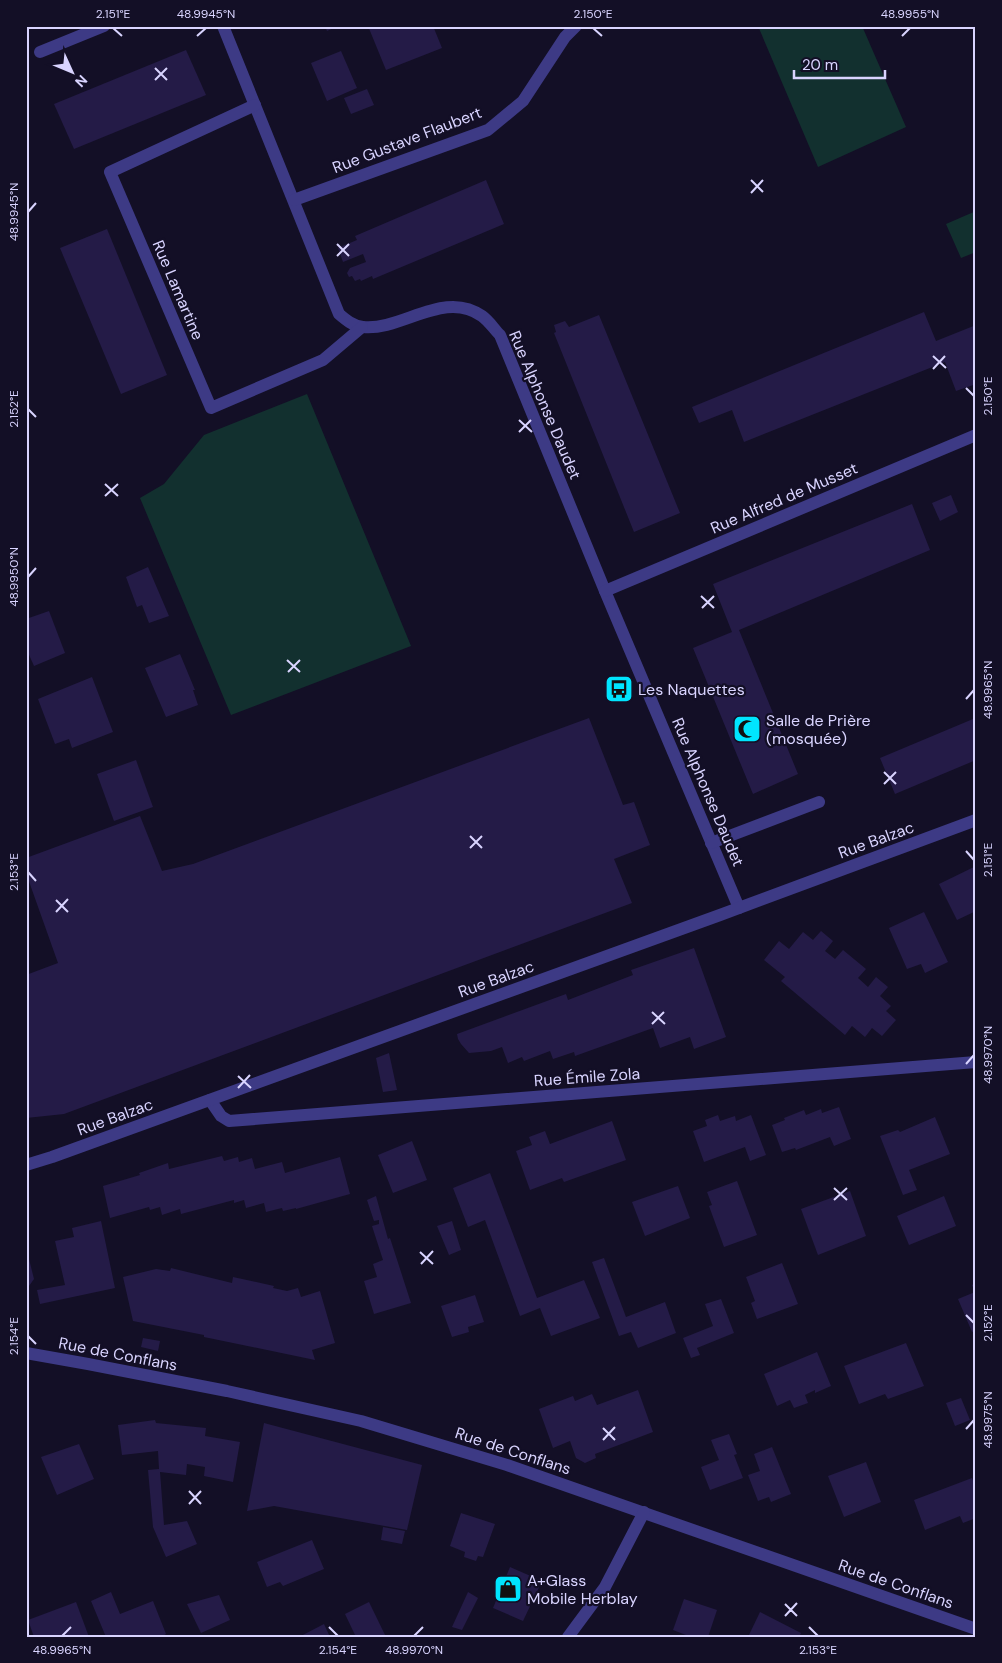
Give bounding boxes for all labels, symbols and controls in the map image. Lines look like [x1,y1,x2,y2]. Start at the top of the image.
text: 2.151°E [96,6,131,22]
text: 48.9945°N [177,6,235,22]
text: 2.150°E [573,6,613,22]
text: 48.9955°N [881,6,939,22]
north arrow [48,48,98,98]
scale bar [794,48,886,80]
text: 20 m [802,55,838,75]
text: N [71,71,91,91]
street label: Rue Gustave Flaubert [329,102,485,178]
text: 48.9945°N [6,183,22,241]
street label: Rue Lamartine [148,237,208,343]
street label: Rue Alphonse Daudet [504,327,586,483]
text: 2.150°E [980,376,996,416]
text: 2.152°E [6,390,22,428]
street label: Rue Alfred de Musset [707,458,861,538]
text: 48.9950°N [6,547,22,607]
text: 48.9965°N [980,661,996,719]
bus stop icon: Les Naquettes [604,674,634,704]
place label: Les Naquettes [638,679,745,700]
place label: Salle de Prière (mosquée) [766,710,871,749]
street label: Rue Alphonse Daudet [667,714,749,870]
mosque icon: Salle de Prière (mosquée) [732,714,762,744]
street label: Rue Balzac [835,817,917,863]
text: 2.151°E [980,842,996,877]
text: 2.153°E [6,853,22,891]
street label: Rue Balzac [455,956,537,1002]
text: 48.9970°N [980,1026,996,1084]
street label: Rue Émile Zola [533,1063,641,1091]
street label: Rue Balzac [74,1094,156,1140]
text: 2.152°E [980,1304,996,1342]
text: 2.154°E [6,1317,22,1355]
street label: Rue de Conflans [57,1332,179,1376]
text: 48.9975°N [980,1391,996,1449]
street label: Rue de Conflans [452,1422,574,1480]
street label: Rue de Conflans [836,1554,956,1614]
place label: A+Glass Mobile Herblay [527,1570,638,1609]
shop icon: A+Glass Mobile Herblay [493,1574,523,1604]
text: 48.9965°N [33,1642,91,1658]
text: 2.154°E [319,1642,357,1658]
text: 48.9970°N [385,1642,443,1658]
text: 2.153°E [799,1642,837,1658]

